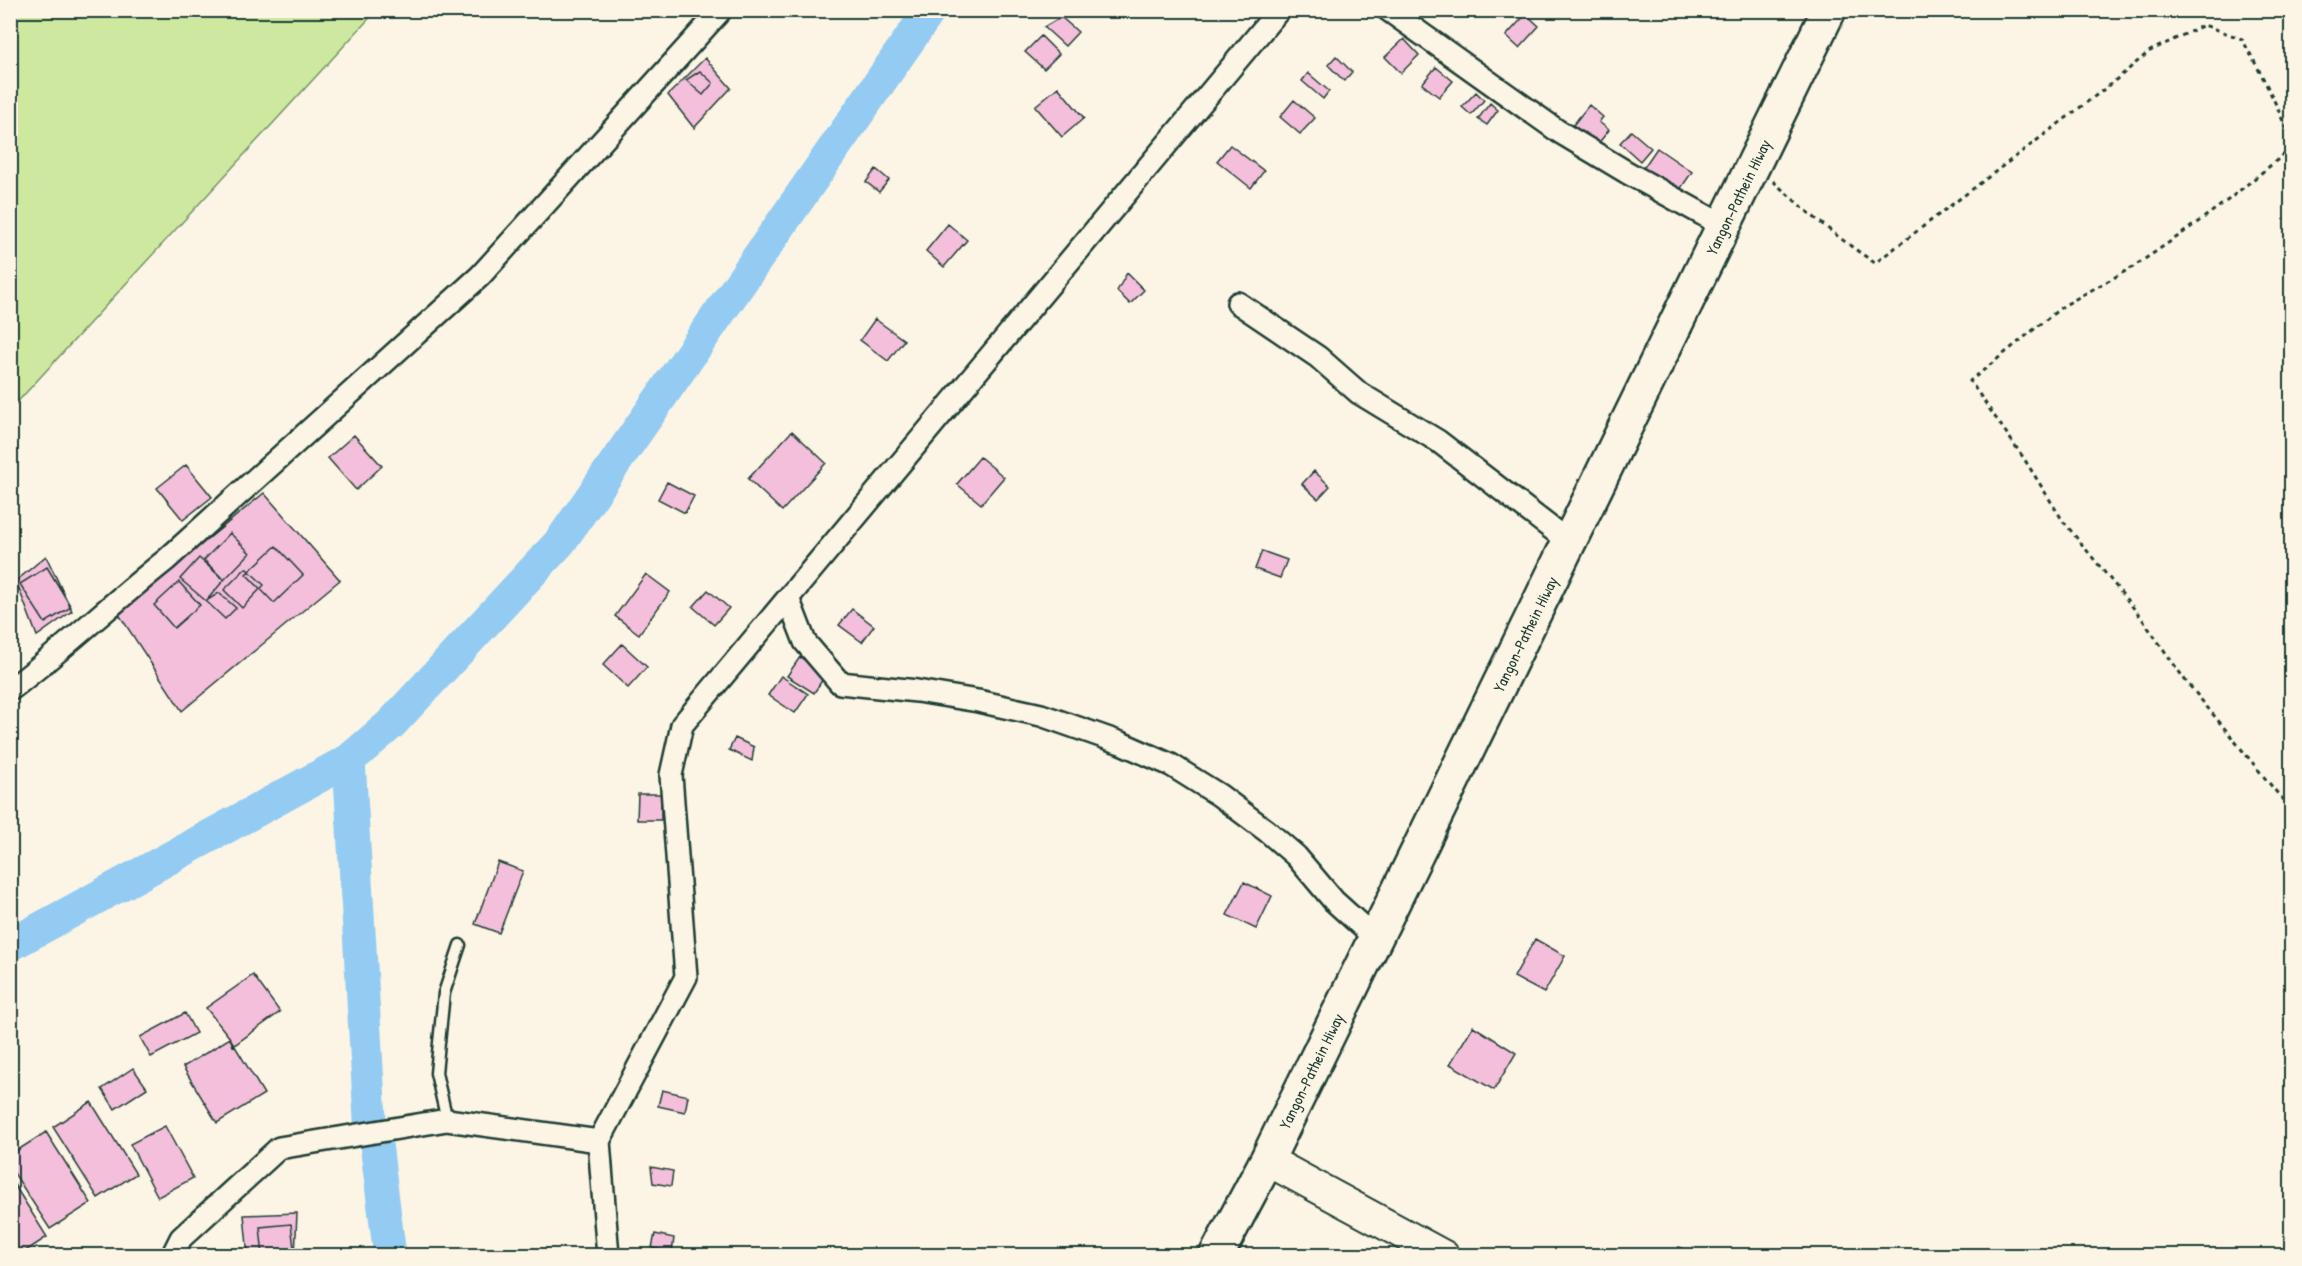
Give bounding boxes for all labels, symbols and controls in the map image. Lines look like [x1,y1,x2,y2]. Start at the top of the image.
street label: Yangon-Pathein Hiway [1700,135,1776,259]
street label: Yangon-Pathein Hiway [1487,572,1563,696]
street label: Yangon-Pathein Hiway [1273,1009,1349,1133]

